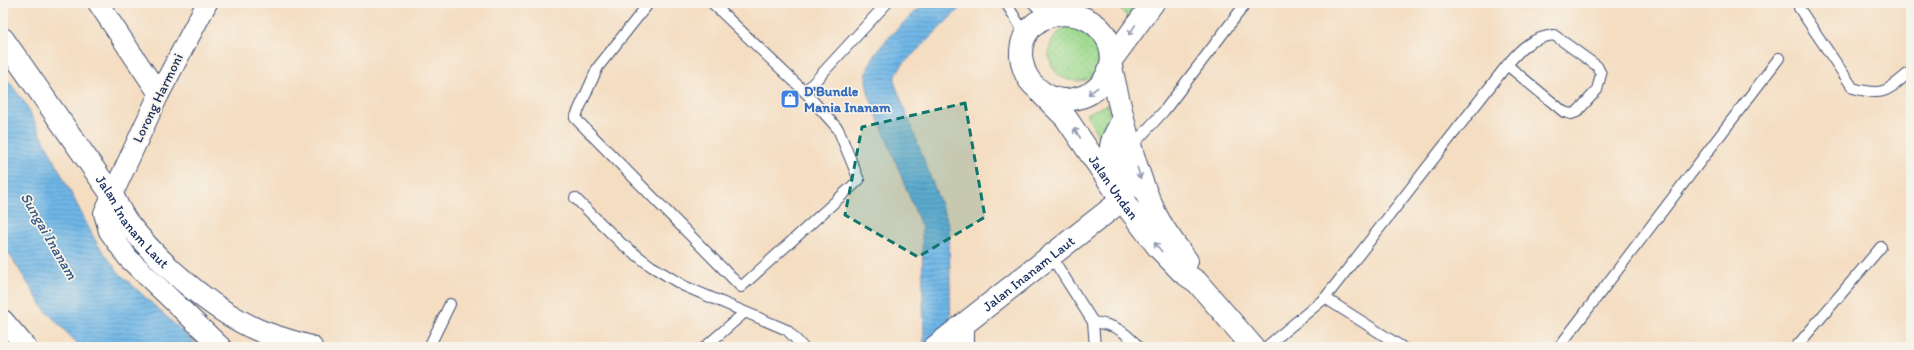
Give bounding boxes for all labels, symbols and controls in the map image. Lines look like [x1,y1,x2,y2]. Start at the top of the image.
one-way arrow [1128,25,1136,36]
street label: Lorong Harmoni [129,51,187,145]
place label: D'Bundle Mania Inanam [804,83,891,116]
one-way arrow [1088,87,1099,95]
shop icon: D'Bundle Mania Inanam [779,88,801,110]
one-way arrow [1073,128,1081,139]
street label: Jalan Undan [1085,152,1143,223]
one-way arrow [1136,166,1143,179]
street label: Jalan Inanam Laut [92,172,173,272]
water label: Sungai Inanam [17,189,82,283]
street label: Jalan Inanam Laut [979,232,1078,315]
one-way arrow [1154,241,1163,252]

